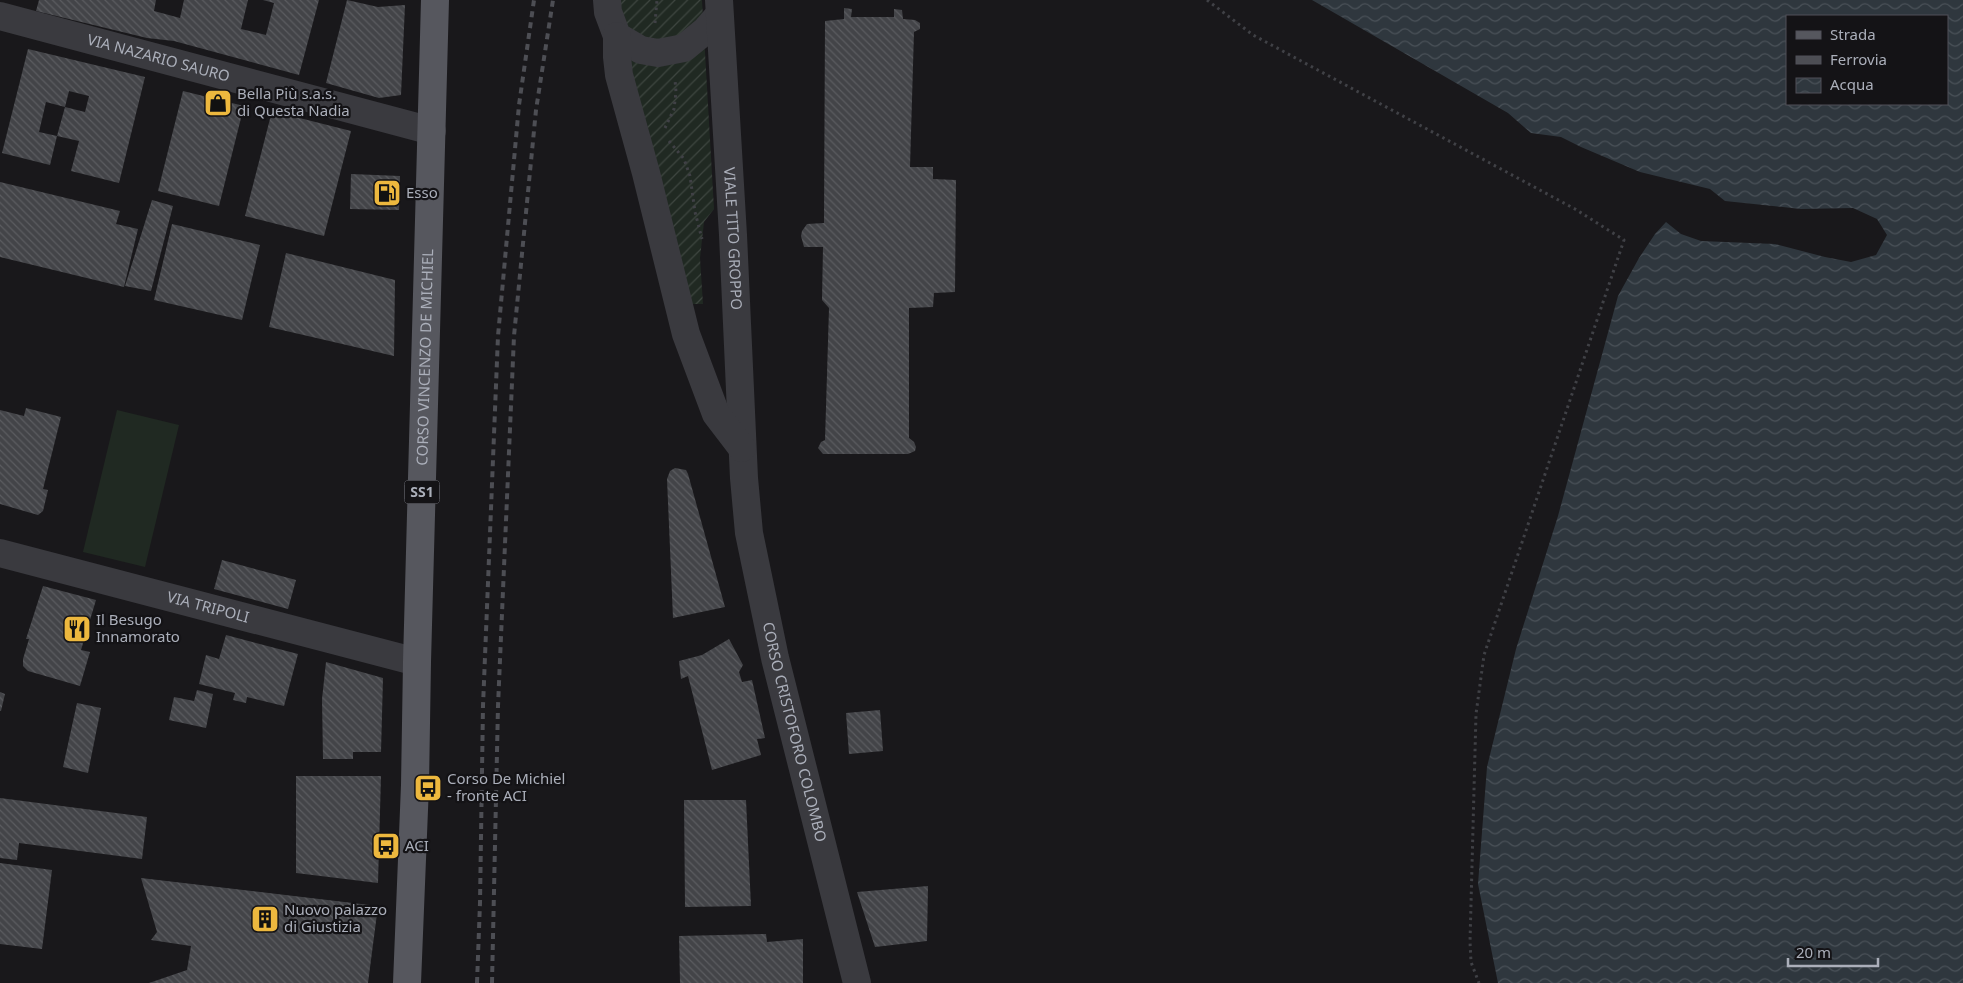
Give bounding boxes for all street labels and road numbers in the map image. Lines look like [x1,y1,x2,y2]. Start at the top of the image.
street label: VIA NAZARIO SAURO [85,29,232,86]
street label: VIALE TITO GROPPO [720,167,747,310]
street label: CORSO VINCENZO DE MICHIEL [411,249,437,466]
road number: SS1 [404,481,440,504]
street label: VIA TRIPOLI [165,586,252,627]
street label: CORSO CRISTOFORO COLOMBO [759,620,832,844]

